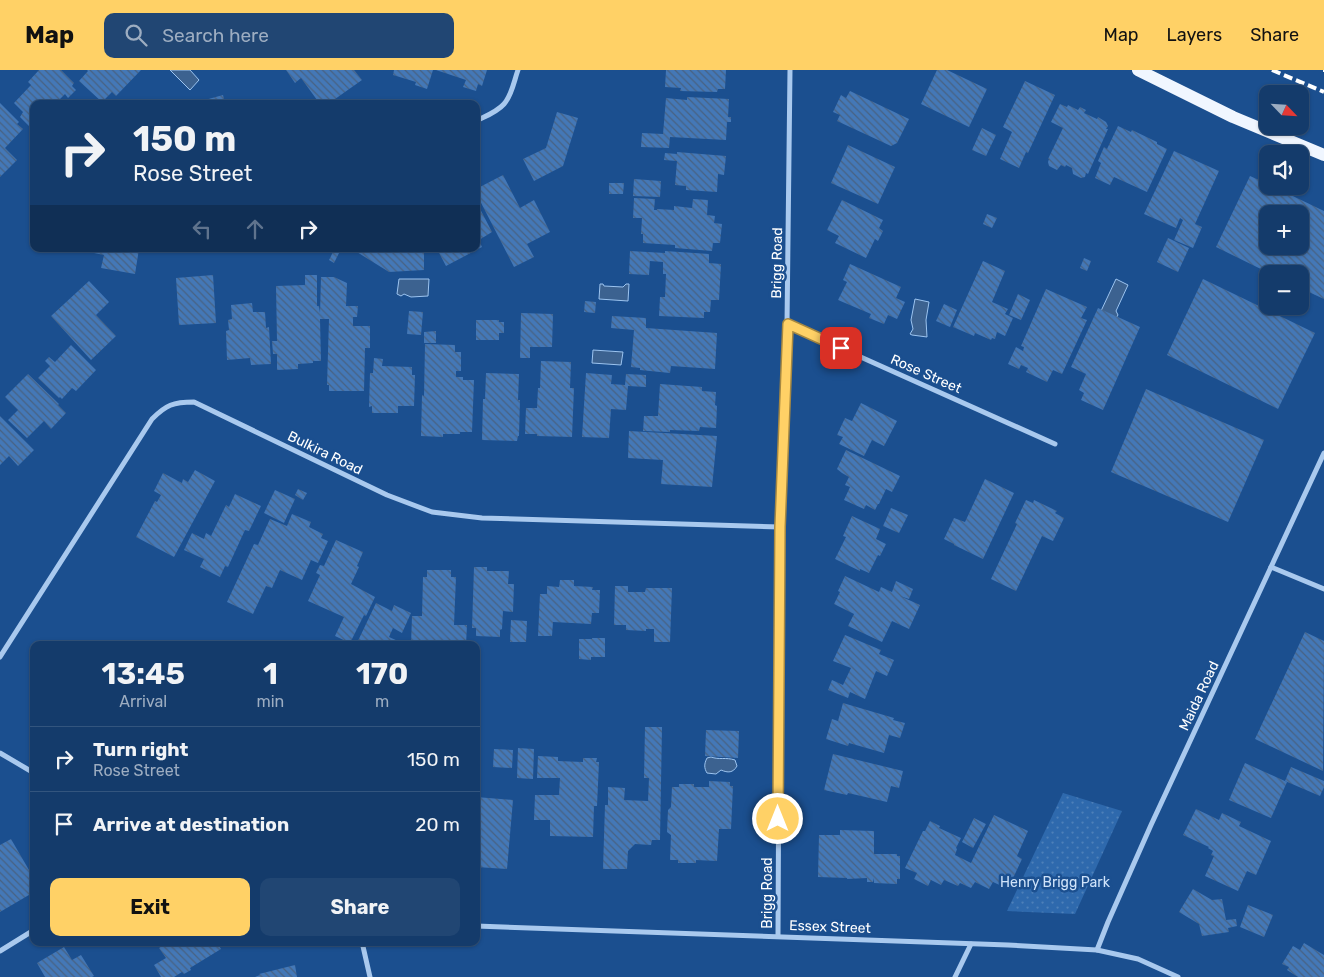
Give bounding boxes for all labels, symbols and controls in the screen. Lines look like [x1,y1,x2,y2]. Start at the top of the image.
search box [104,13,454,58]
text: Map [25,21,74,49]
icon: search [122,21,150,49]
text: Search here [162,24,269,47]
text: Map [1104,24,1139,46]
text: Layers [1167,24,1222,46]
text: Share [1250,24,1299,46]
north arrow [1259,85,1309,135]
map controls [1259,85,1309,315]
text: 150 m [133,118,236,160]
icon: right [50,120,115,185]
button: sound [1259,145,1309,195]
text: Rose Street [133,160,252,187]
button: + [1259,205,1309,255]
icon: left [188,215,216,243]
icon: ahead [241,215,269,243]
icon: right [294,215,322,243]
street label: Brigg Road [768,227,786,299]
button: − [1259,265,1309,315]
pin [820,327,862,369]
icon: arrive [827,334,855,362]
street label: Rose Street [888,351,965,397]
street label: Bulkira Road [285,428,365,478]
text: 13:45 [102,656,185,692]
text: 1 [263,656,278,692]
text: 170 [356,656,408,692]
street label: Maida Road [1175,658,1223,734]
text: Arrival [119,692,167,711]
text: min [257,692,284,711]
text: m [375,692,389,711]
text: Turn right [93,738,188,761]
icon: right [50,745,78,773]
text: 150 m [407,748,460,771]
text: Rose Street [93,761,180,780]
position arrow [751,792,803,844]
icon: arrive [50,810,78,838]
text: Arrive at destination [93,813,289,836]
text: 20 m [415,813,460,836]
street label: Brigg Road [759,857,776,929]
park label: Henry Brigg Park [1000,874,1111,891]
button: Exit [50,878,250,936]
button: Share [260,878,460,936]
street label: Essex Street [789,917,872,937]

